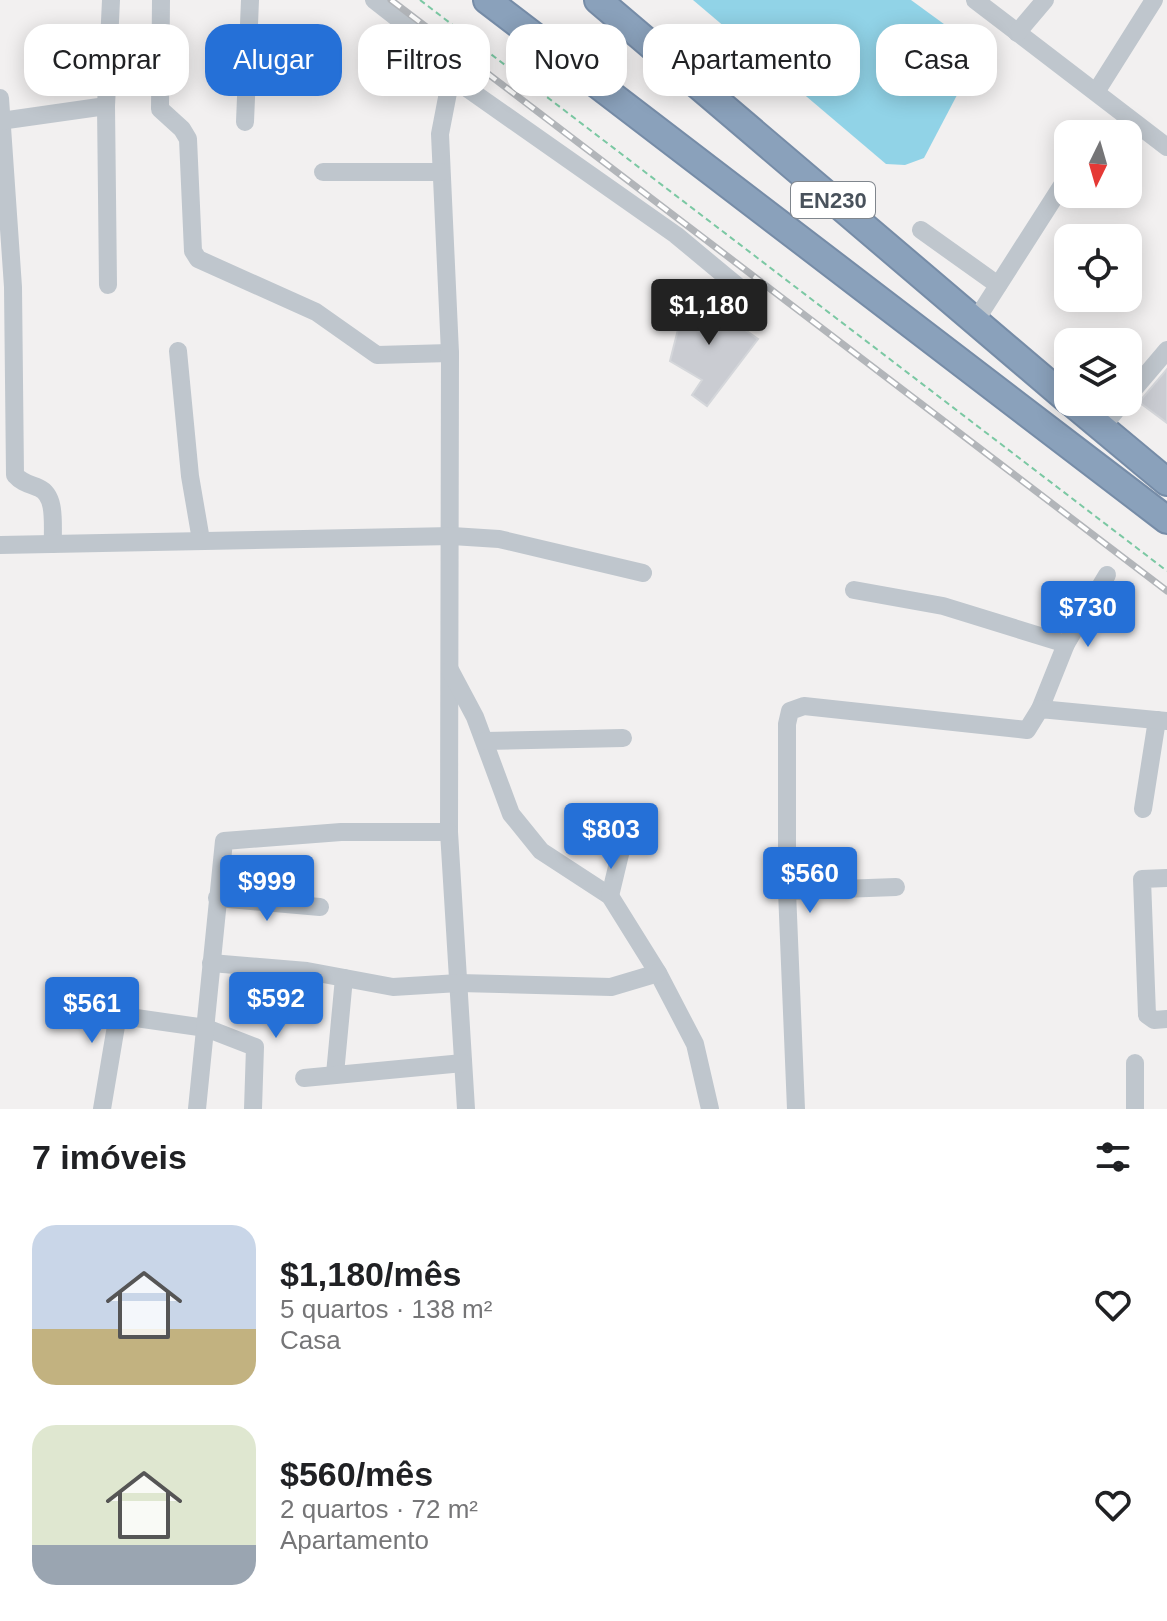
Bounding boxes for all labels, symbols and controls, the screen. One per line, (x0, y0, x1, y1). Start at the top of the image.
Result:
chip: Comprar (24, 24, 189, 96)
chip: Alugar (205, 24, 342, 96)
chip: Filtros (358, 24, 490, 96)
chip: Novo (506, 24, 627, 96)
chip: Apartamento (643, 24, 860, 96)
chip: Casa (876, 24, 997, 96)
north arrow (1054, 120, 1142, 208)
map controls (1054, 120, 1142, 416)
road number: EN230 (791, 182, 875, 218)
button: locate (1054, 224, 1142, 312)
pin: $1,180 (644, 279, 774, 347)
text: $1,180 (669, 290, 749, 320)
button: layers (1054, 328, 1142, 416)
pin: $730 (1041, 581, 1135, 649)
text: $730 (1059, 592, 1117, 622)
pin: $803 (564, 803, 658, 871)
text: $803 (582, 814, 640, 844)
pin: $560 (763, 847, 857, 915)
pin: $999 (220, 855, 314, 923)
text: $560 (781, 858, 839, 888)
text: $999 (238, 866, 296, 896)
pin: $592 (229, 972, 323, 1040)
pin: $561 (45, 977, 139, 1045)
text: $592 (247, 983, 305, 1013)
text: $561 (63, 988, 121, 1018)
icon: filters (1091, 1135, 1135, 1179)
text: 7 imóveis (32, 1138, 187, 1176)
text: $1,180/mês (280, 1255, 462, 1293)
icon: home (96, 1257, 192, 1353)
icon: heart (1091, 1283, 1135, 1327)
text: 5 quartos · 138 m² (280, 1294, 492, 1324)
text: Casa (280, 1325, 341, 1355)
text: $560/mês (280, 1455, 433, 1493)
icon: home (96, 1457, 192, 1553)
icon: heart (1091, 1483, 1135, 1527)
text: 2 quartos · 72 m² (280, 1494, 478, 1524)
text: Apartamento (280, 1525, 429, 1555)

